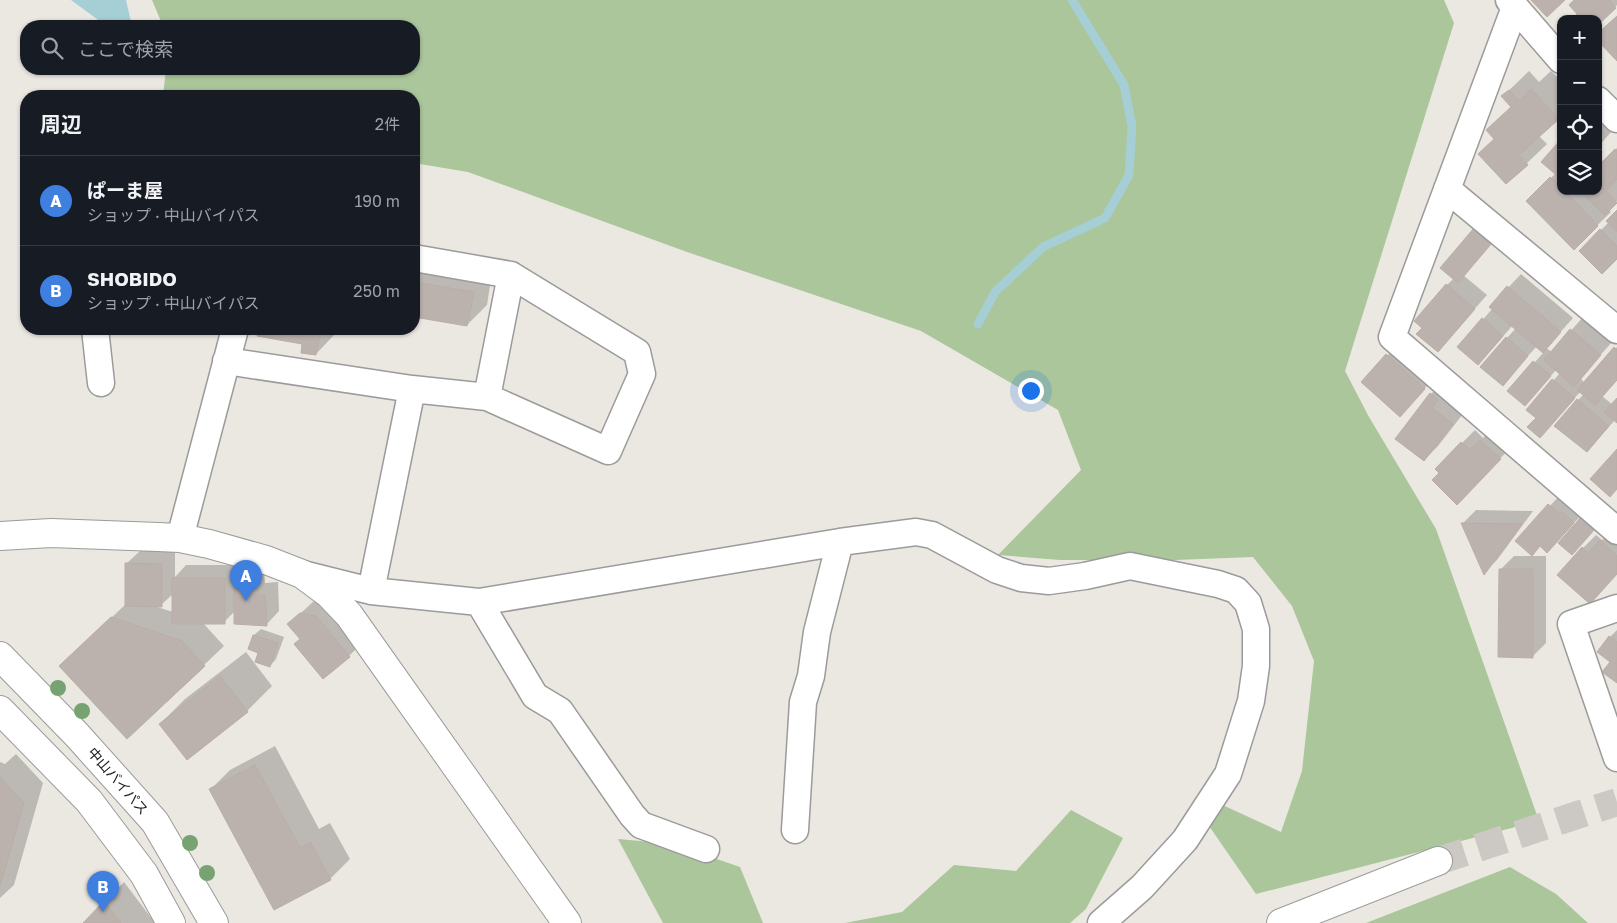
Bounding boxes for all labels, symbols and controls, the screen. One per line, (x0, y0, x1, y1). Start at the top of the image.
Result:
map controls (1557, 15, 1602, 195)
button: + (1557, 15, 1602, 60)
search box (20, 20, 420, 75)
icon: search (38, 34, 66, 62)
text: ここで検索 (78, 37, 173, 60)
button: − (1557, 60, 1602, 105)
button: locate (1557, 105, 1602, 150)
text: 周辺 (40, 111, 82, 137)
text: 2件 (375, 114, 400, 134)
button: layers (1557, 150, 1602, 195)
text: ぱーま屋 (87, 178, 163, 201)
text: A (50, 191, 62, 211)
text: 190 m (354, 191, 400, 211)
text: ショップ · 中山バイパス (87, 205, 259, 225)
text: SHOBIDO (87, 267, 177, 290)
text: B (50, 281, 62, 301)
text: 250 m (353, 281, 400, 301)
text: ショップ · 中山バイパス (87, 293, 259, 313)
your location (1018, 378, 1044, 404)
pin: A (230, 560, 262, 601)
street label: 中山バイパス (84, 743, 152, 818)
pin: B (87, 871, 119, 912)

